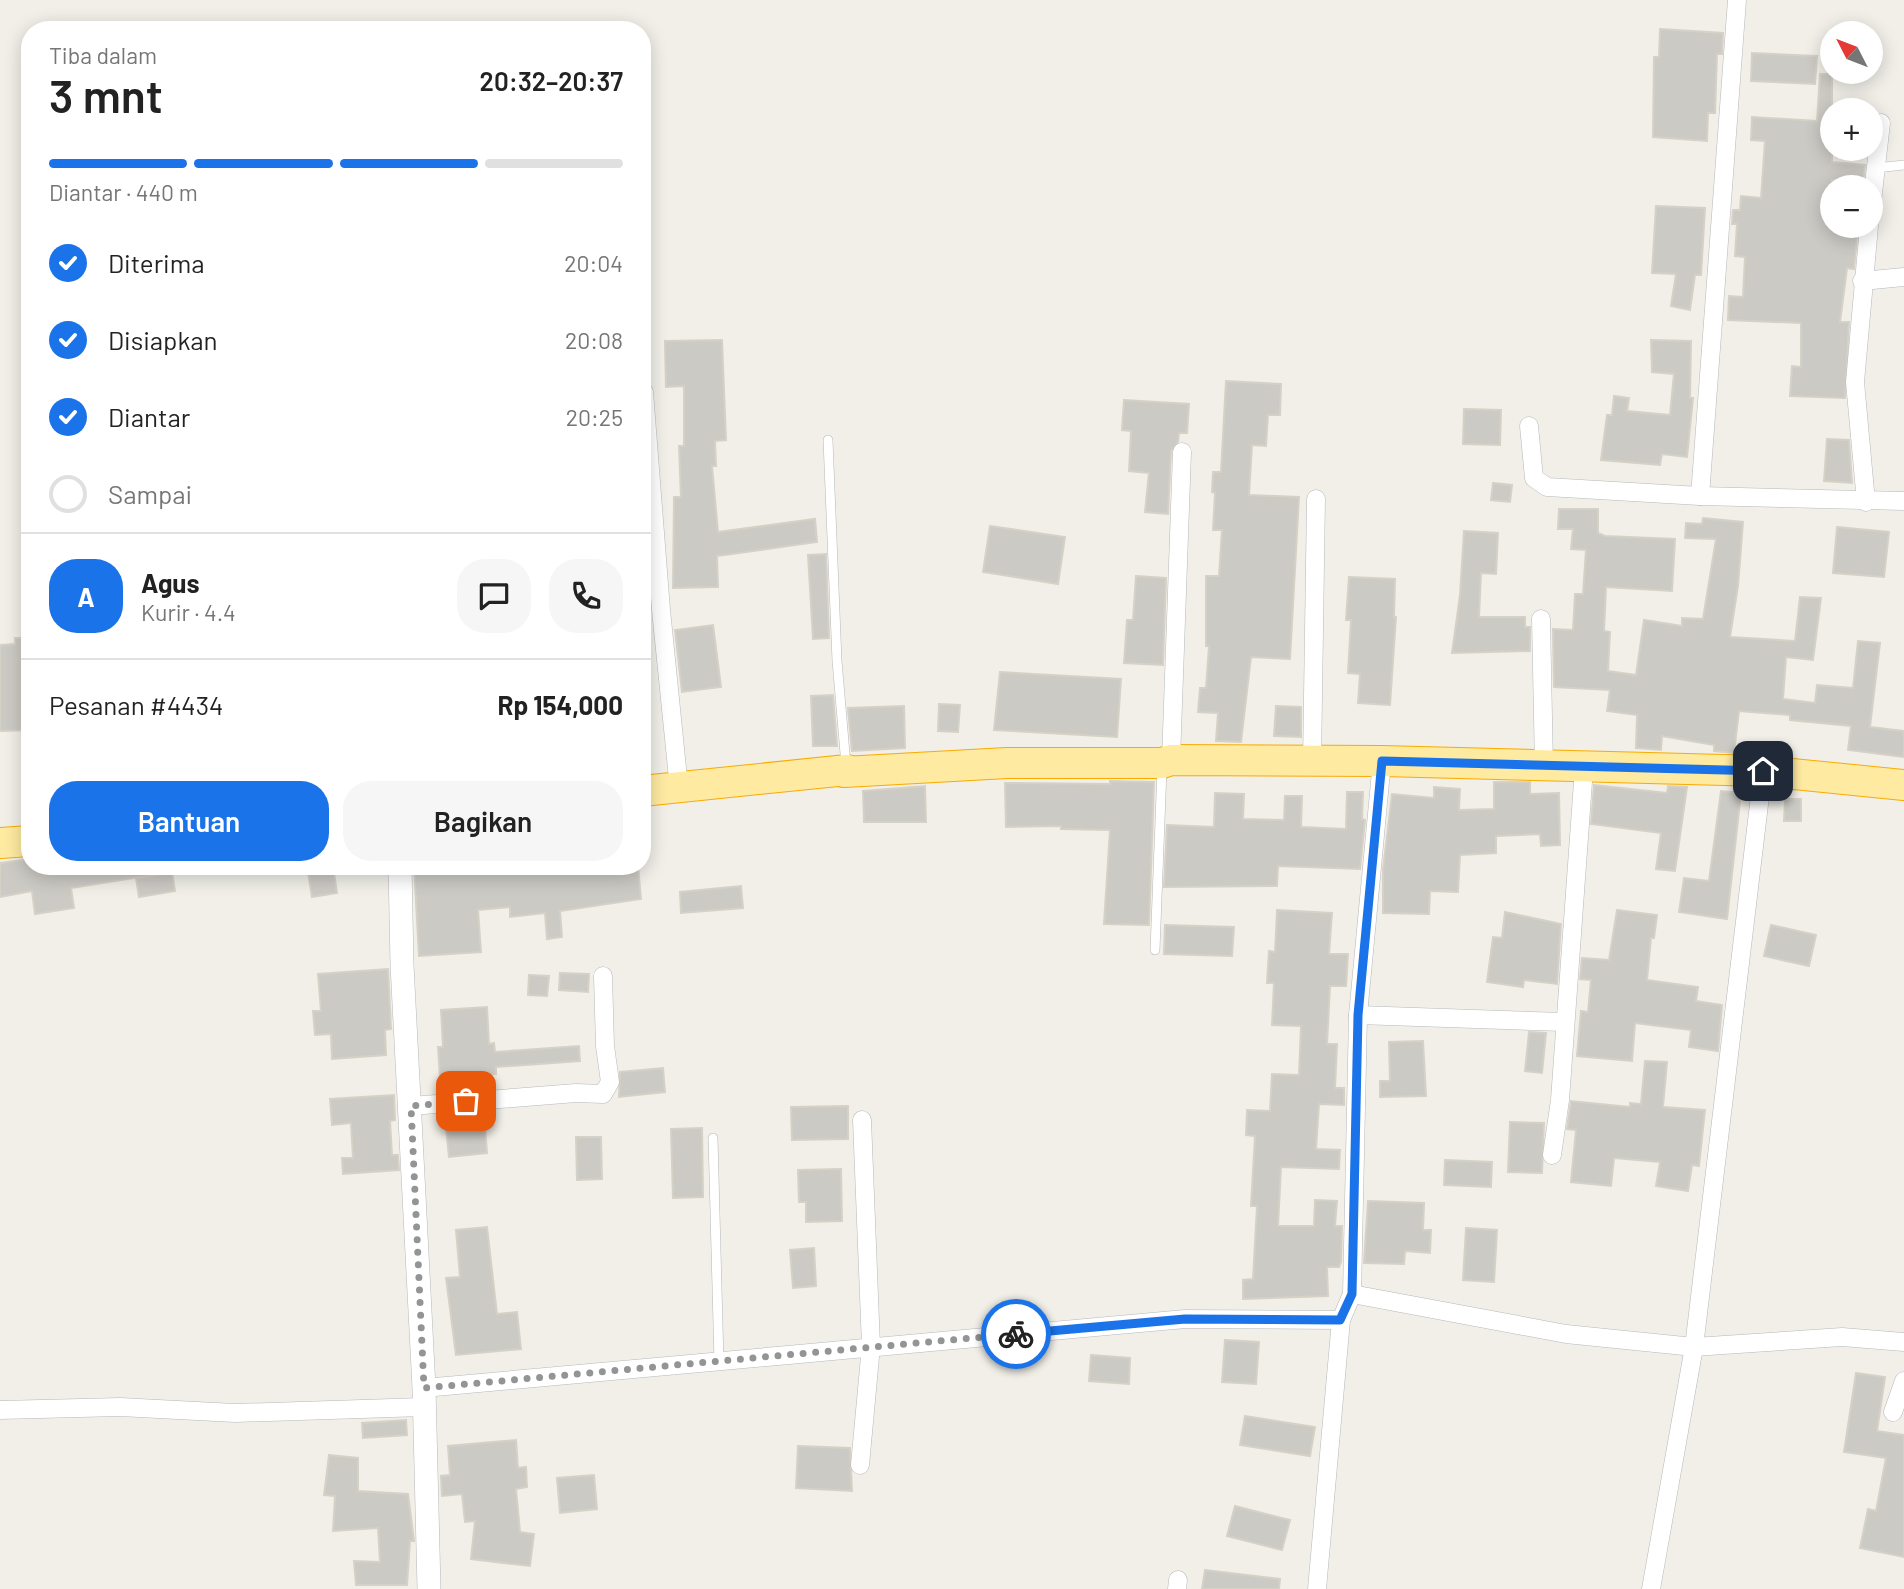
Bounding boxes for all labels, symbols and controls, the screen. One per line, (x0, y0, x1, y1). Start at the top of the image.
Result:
north arrow (1820, 21, 1883, 84)
map controls (1820, 21, 1883, 238)
text: Tiba dalam (49, 41, 157, 69)
text: 20:32–20:37 (480, 65, 623, 96)
text: 3 mnt (49, 67, 163, 122)
button: + (1820, 98, 1883, 161)
button: − (1820, 175, 1883, 238)
text: Diantar · 440 m (49, 178, 198, 206)
icon: check (49, 244, 87, 282)
text: Diterima (108, 247, 205, 278)
text: 20:04 (564, 249, 623, 277)
icon: check (49, 321, 87, 359)
text: Disiapkan (108, 324, 218, 355)
text: 20:08 (565, 326, 623, 354)
icon: check (49, 398, 87, 436)
text: Diantar (108, 401, 190, 432)
text: 20:25 (566, 403, 623, 431)
text: Sampai (108, 478, 192, 509)
button: chat (457, 559, 531, 633)
button: phone (549, 559, 623, 633)
text: Agus (141, 567, 200, 598)
text: A (77, 581, 95, 612)
text: Kurir · 4.4 (141, 598, 236, 626)
text: Pesanan #4434 (49, 689, 223, 720)
text: Rp 154,000 (497, 689, 623, 720)
pin (1733, 741, 1793, 801)
icon: home (1744, 752, 1782, 790)
button: Bantuan (49, 781, 329, 861)
button: Bagikan (343, 781, 623, 861)
pin (436, 1071, 496, 1131)
icon: bag (447, 1082, 485, 1120)
courier (981, 1299, 1051, 1369)
icon: bike (997, 1315, 1035, 1353)

